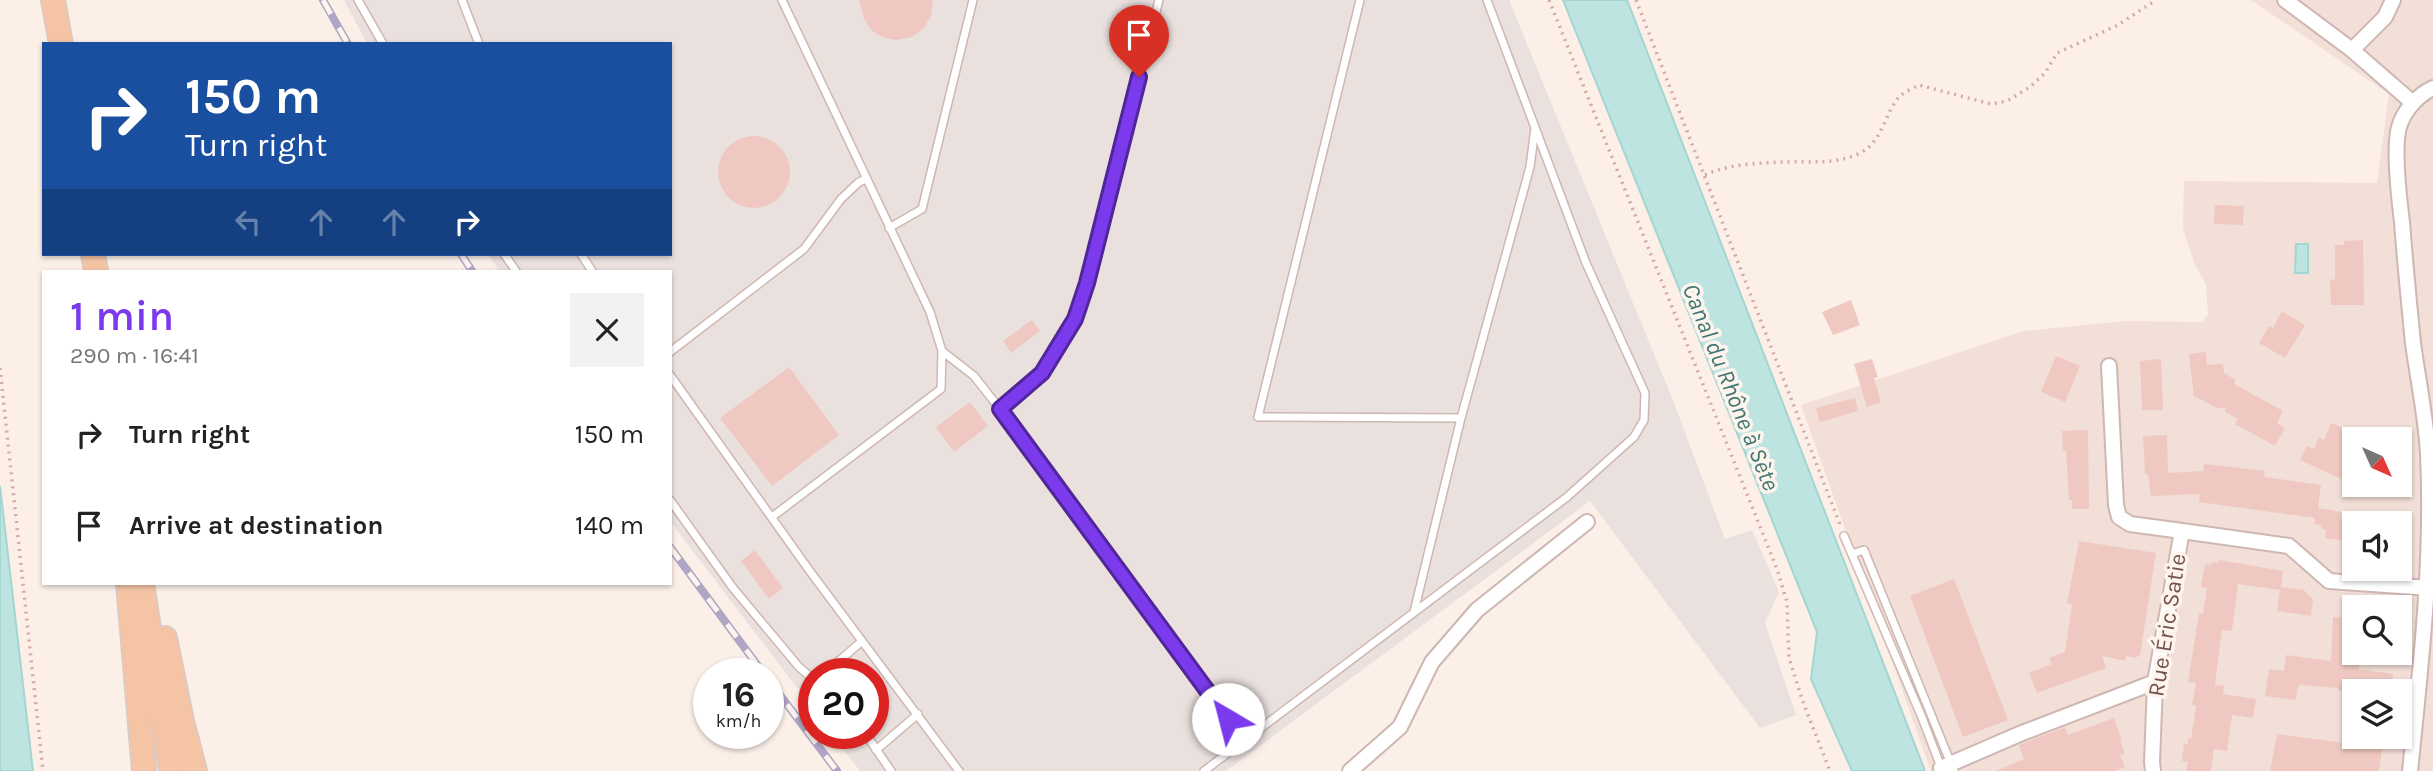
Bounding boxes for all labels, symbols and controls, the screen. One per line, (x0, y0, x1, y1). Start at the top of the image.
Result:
pin (1109, 5, 1169, 77)
icon: arrive (1120, 16, 1158, 54)
text: 150 m (185, 68, 321, 125)
icon: right (70, 70, 161, 161)
text: Turn right (185, 127, 327, 164)
icon: left (229, 203, 267, 241)
icon: ahead (302, 203, 340, 241)
icon: ahead (375, 203, 413, 241)
icon: right (448, 203, 486, 241)
water label: Canal du Rhône à Sète (1677, 279, 1785, 495)
text: 1 min (70, 291, 174, 341)
button: close (570, 293, 644, 367)
text: 290 m · 16:41 (70, 342, 199, 369)
icon: right (70, 416, 108, 454)
text: Turn right (129, 419, 250, 450)
text: 150 m (575, 419, 644, 450)
north arrow (2342, 427, 2412, 497)
map controls (2342, 427, 2412, 749)
icon: arrive (70, 507, 108, 545)
text: Arrive at destination (129, 510, 383, 541)
text: 140 m (575, 510, 644, 541)
button: sound (2342, 511, 2412, 581)
street label: Rue Éric Satie (2142, 551, 2192, 699)
button: search (2342, 595, 2412, 665)
speed limit sign: 20 (798, 658, 889, 749)
text: 16 (722, 674, 755, 715)
button: layers (2342, 679, 2412, 749)
position arrow (1191, 682, 1265, 756)
text: km/h (716, 710, 761, 732)

